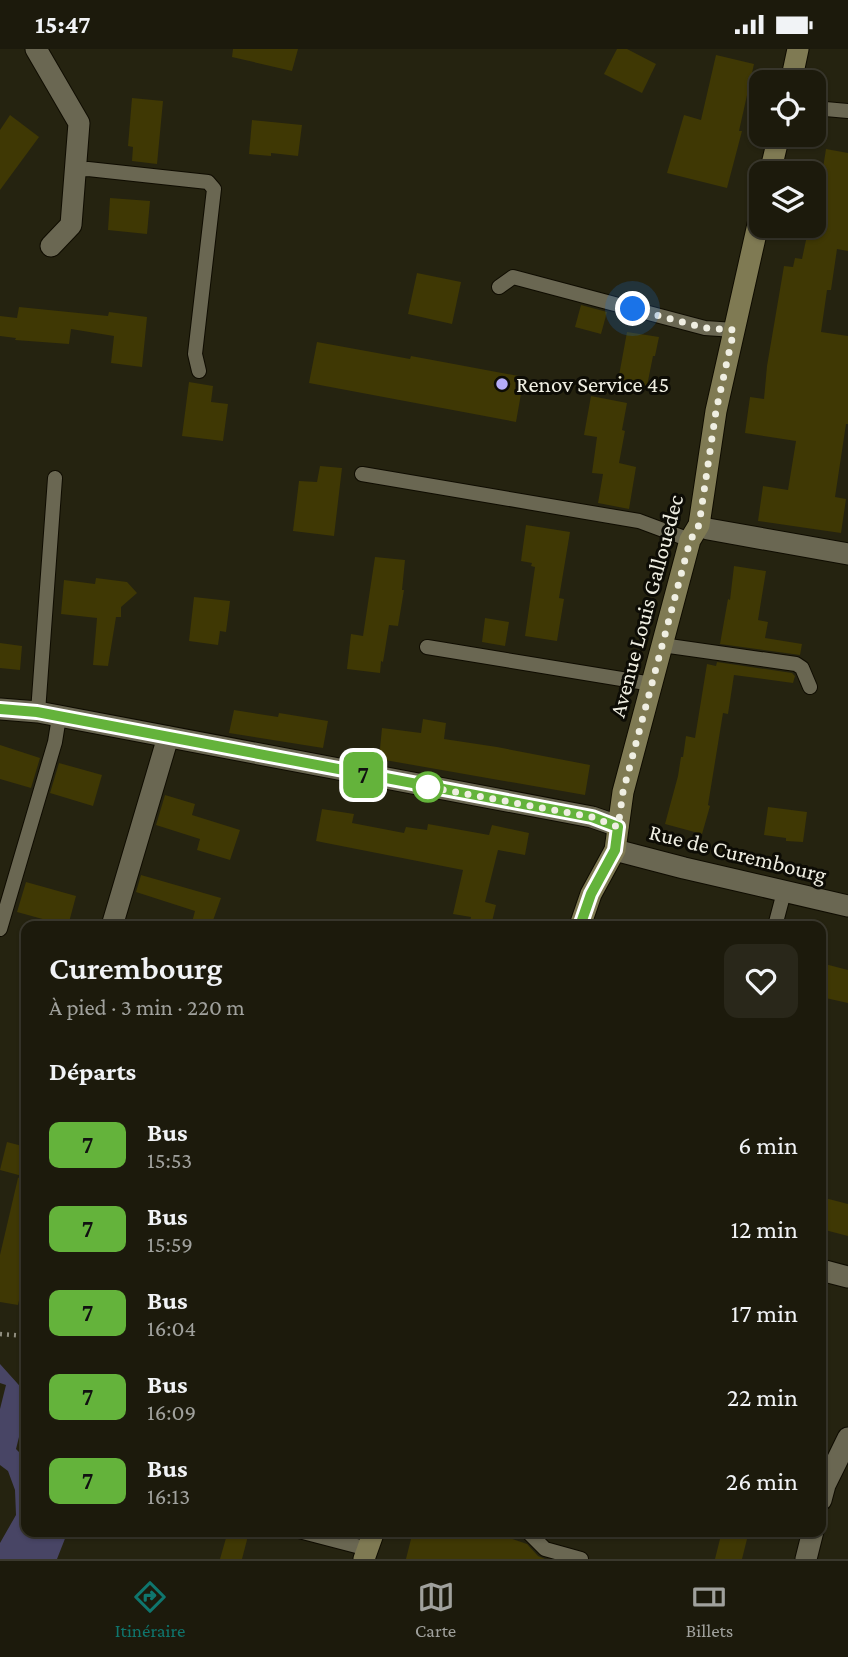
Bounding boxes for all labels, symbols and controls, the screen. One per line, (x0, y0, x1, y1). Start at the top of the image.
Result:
text: 15:47 (35, 10, 91, 39)
map controls (749, 70, 826, 238)
button: locate (749, 70, 826, 147)
button: layers (749, 161, 826, 238)
your location (615, 291, 650, 326)
place label: Renov Service 45 (516, 371, 669, 397)
marker: Renov Service 45 (494, 376, 510, 392)
street label: Avenue Louis Gallouedec (604, 491, 688, 720)
line badge: 7 (340, 752, 386, 798)
text: 7 (357, 761, 369, 788)
unlabelled marker (413, 772, 443, 802)
street label: Rue de Curembourg (647, 818, 829, 888)
button: heart (724, 944, 798, 1018)
text: Curembourg (49, 949, 223, 986)
text: À pied · 3 min · 220 m (49, 994, 245, 1020)
text: Départs (49, 1057, 136, 1086)
text: Bus (147, 1118, 188, 1147)
text: 7 (82, 1131, 93, 1158)
text: 6 min (738, 1131, 798, 1160)
text: 15:53 (147, 1147, 192, 1173)
text: Bus (147, 1202, 188, 1231)
text: 7 (82, 1215, 93, 1242)
text: 12 min (730, 1215, 798, 1244)
text: 15:59 (147, 1231, 193, 1257)
text: Bus (147, 1286, 188, 1315)
text: 7 (82, 1299, 93, 1326)
text: 17 min (731, 1299, 798, 1328)
text: 16:04 (147, 1315, 196, 1341)
text: Bus (147, 1370, 188, 1399)
text: 7 (82, 1383, 93, 1410)
text: 22 min (727, 1383, 798, 1412)
text: 16:09 (147, 1399, 196, 1425)
text: Bus (147, 1454, 188, 1483)
text: 7 (82, 1467, 93, 1494)
text: 26 min (726, 1467, 798, 1496)
text: 16:13 (147, 1483, 190, 1509)
tab: Itinéraire (115, 1578, 185, 1641)
tab: Carte (415, 1578, 456, 1641)
tab: Billets (686, 1578, 733, 1641)

